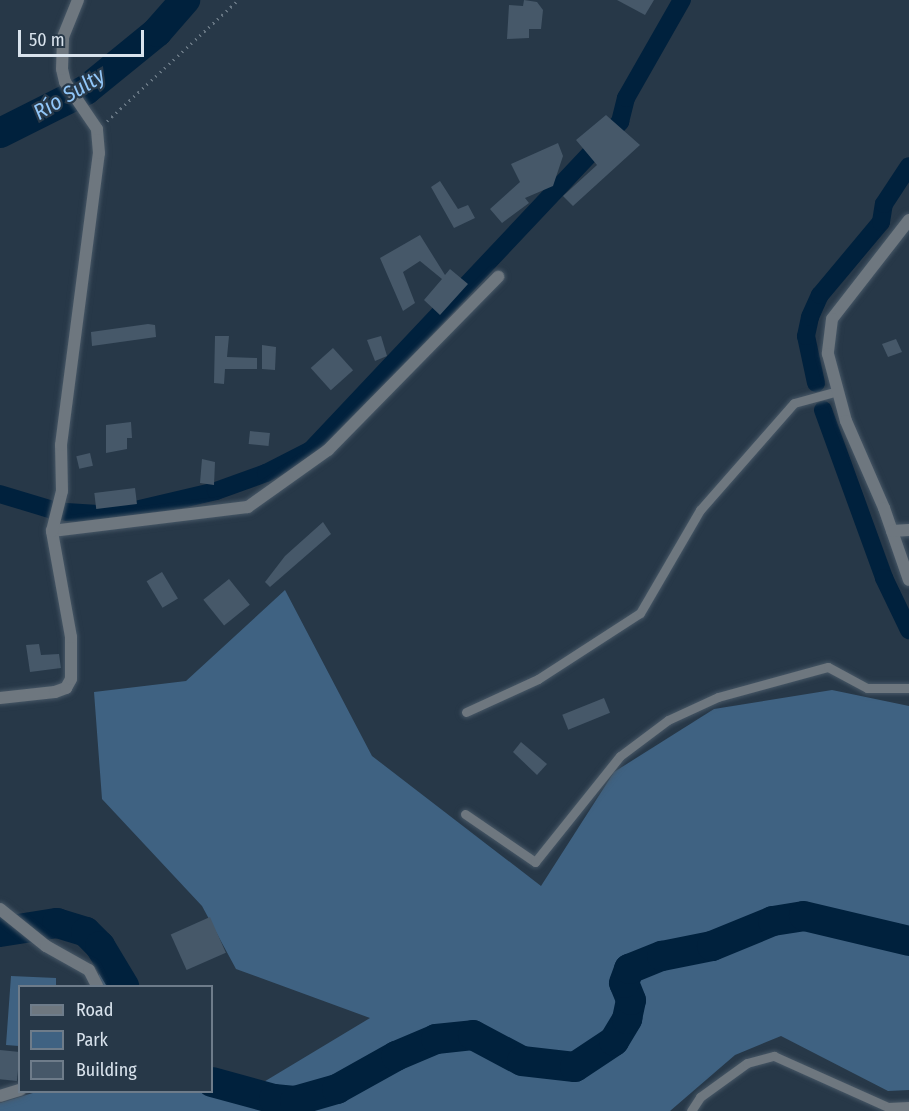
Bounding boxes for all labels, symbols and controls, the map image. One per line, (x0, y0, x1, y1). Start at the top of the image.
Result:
scale bar (21, 18, 147, 56)
text: 50 m (29, 29, 65, 51)
water label: Río Sulty (28, 62, 110, 126)
legend (18, 985, 213, 1093)
text: Road (76, 999, 113, 1021)
text: Park (76, 1029, 108, 1051)
text: Building (76, 1059, 137, 1081)

